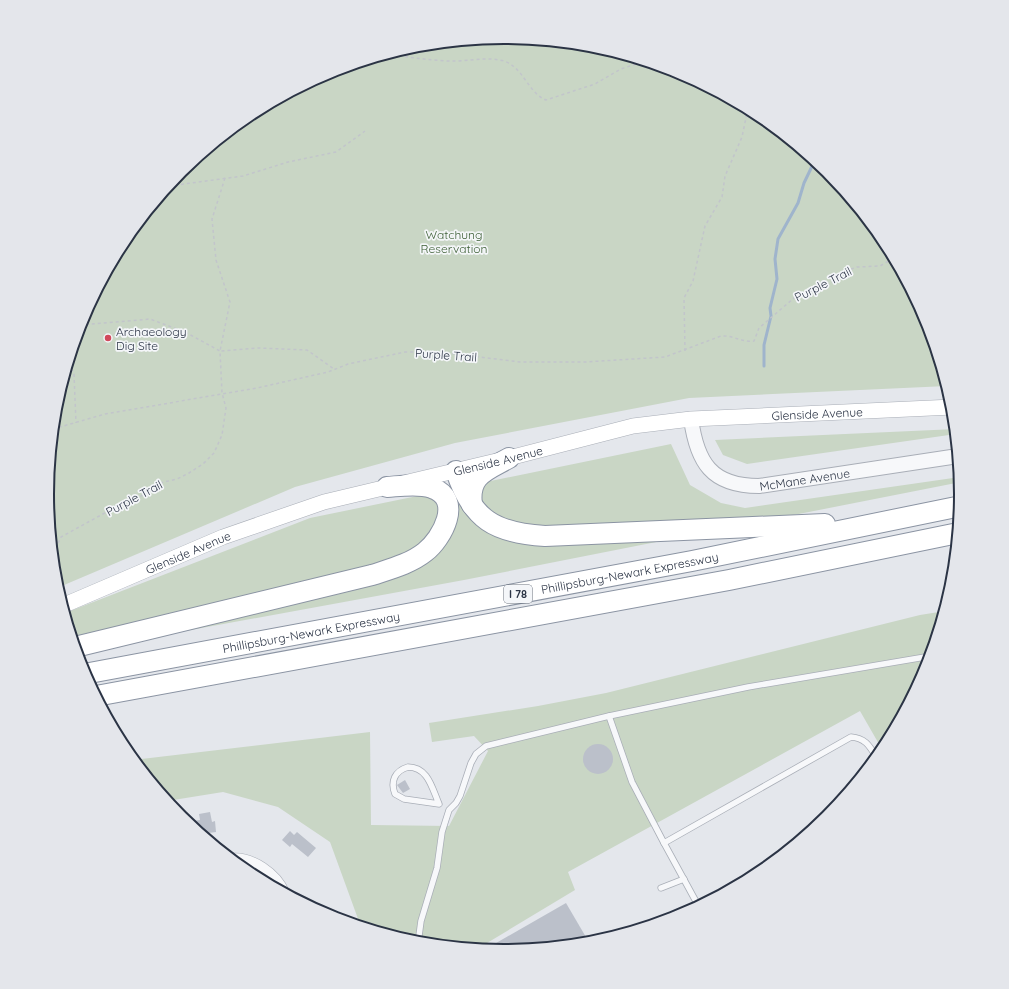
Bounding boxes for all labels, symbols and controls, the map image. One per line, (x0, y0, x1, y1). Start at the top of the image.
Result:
park label: Watchung Reservation (421, 227, 487, 256)
street label: Purple Trail (792, 263, 854, 305)
place label: Archaeology Dig Site (116, 324, 187, 353)
marker: Archaeology Dig Site (103, 333, 113, 343)
street label: Purple Trail (414, 345, 478, 365)
street label: Glenside Avenue (771, 404, 863, 423)
street label: Glenside Avenue (452, 442, 544, 478)
street label: McMane Avenue (758, 465, 851, 493)
street label: Purple Trail (103, 477, 165, 519)
street label: Glenside Avenue (143, 527, 233, 577)
street label: Phillipsburg-Newark Expressway (540, 548, 720, 596)
road number: I 78 (504, 585, 532, 603)
street label: Phillipsburg-Newark Expressway (221, 608, 401, 656)

